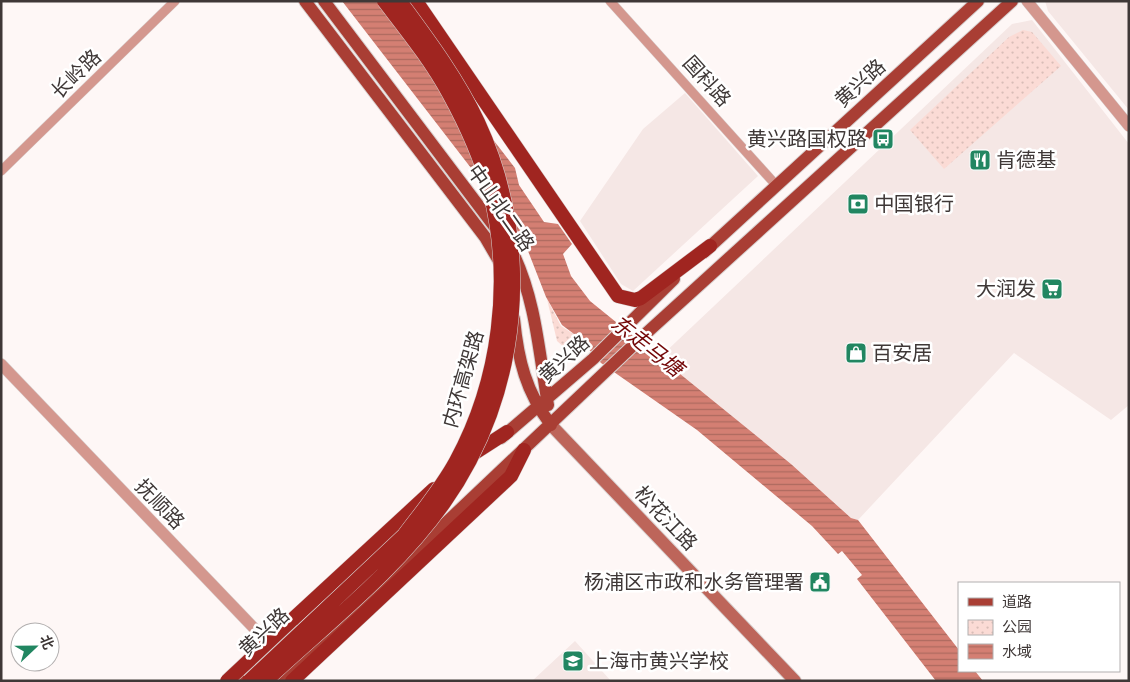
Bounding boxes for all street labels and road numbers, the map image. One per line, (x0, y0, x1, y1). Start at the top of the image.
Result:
street label: 长岭路 (47, 45, 105, 103)
street label: 国科路 (679, 52, 735, 111)
street label: 黄兴路 (831, 55, 890, 111)
street label: 中山北二路 (463, 161, 538, 255)
street label: 内环高架路 (439, 328, 487, 430)
street label: 黄兴路 (535, 331, 594, 387)
street label: 抚顺路 (131, 475, 188, 533)
street label: 松花江路 (630, 482, 701, 554)
street label: 黄兴路 (235, 604, 293, 661)

